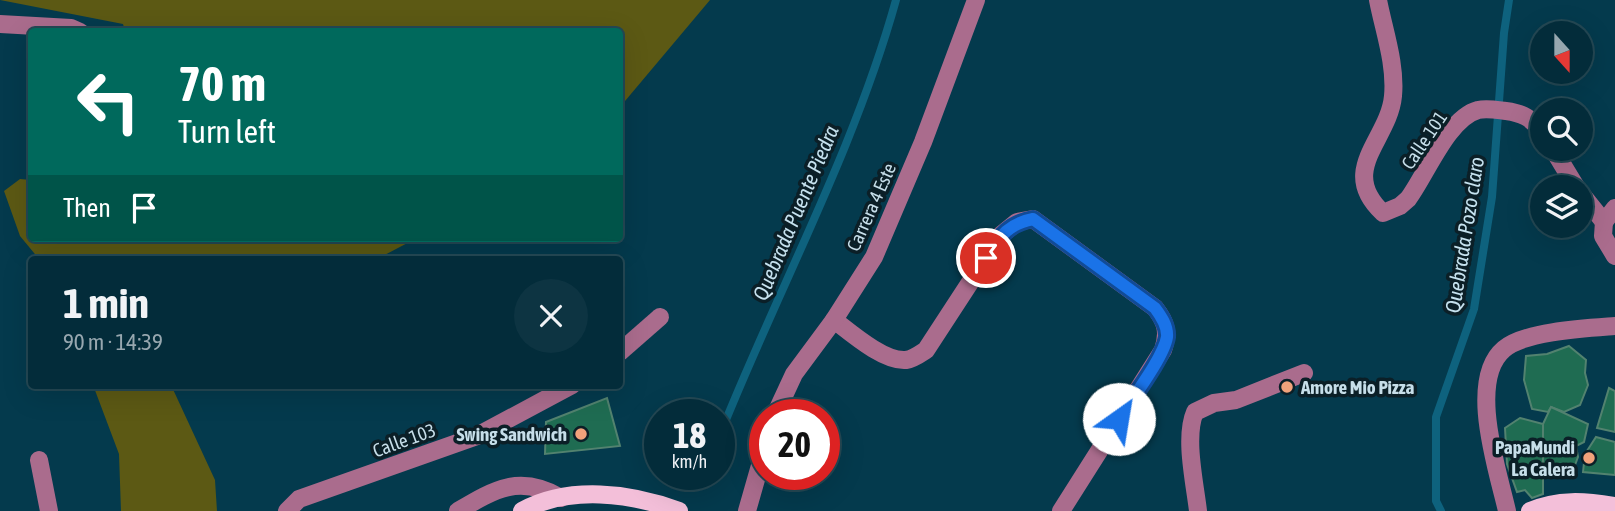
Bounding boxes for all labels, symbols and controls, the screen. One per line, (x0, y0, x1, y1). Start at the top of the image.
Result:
north arrow (1530, 21, 1592, 84)
map controls (1530, 21, 1593, 238)
text: 70 m (178, 55, 266, 111)
icon: left (63, 56, 154, 147)
button: search (1530, 98, 1593, 161)
street label: Calle 101 (1397, 107, 1451, 173)
text: Turn left (178, 113, 276, 150)
water label: Quebrada Puente Piedra (747, 121, 843, 304)
water label: Quebrada Pozo claro (1440, 155, 1488, 315)
street label: Carrera 4 Este (842, 160, 900, 254)
button: layers (1530, 175, 1593, 238)
icon: arrive (125, 189, 163, 227)
text: Then (63, 193, 111, 223)
pin (956, 228, 1016, 288)
icon: arrive (967, 239, 1005, 277)
text: 1 min (63, 279, 149, 327)
button: close (514, 279, 588, 353)
text: 90 m · 14:39 (63, 329, 163, 355)
place label: Amore Mio Pizza (1300, 376, 1415, 398)
marker: Amore Mio Pizza (1279, 379, 1295, 395)
position arrow (1082, 382, 1156, 456)
speed limit sign: 20 (749, 399, 840, 490)
text: 18 (673, 415, 706, 455)
street label: Calle 103 (370, 418, 438, 462)
place label: Swing Sandwich (457, 423, 567, 445)
marker: Swing Sandwich (573, 426, 589, 442)
place label: PapaMundi La Calera (1495, 436, 1575, 480)
marker: PapaMundi La Calera (1581, 450, 1597, 466)
text: km/h (672, 451, 707, 472)

